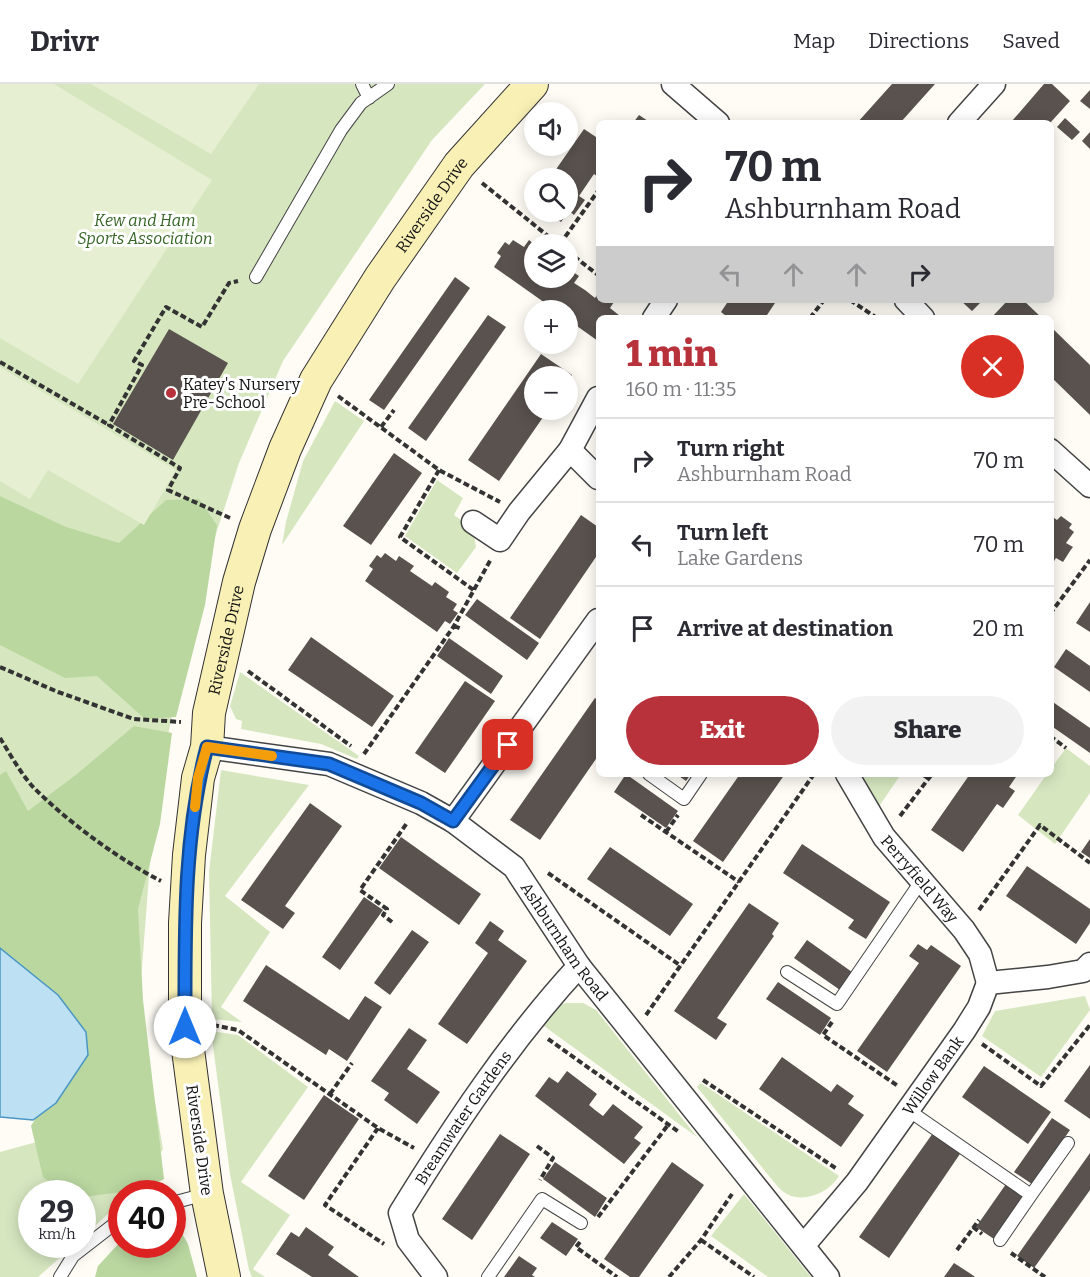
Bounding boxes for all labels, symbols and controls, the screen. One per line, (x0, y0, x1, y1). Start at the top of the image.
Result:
text: Drivr (30, 25, 99, 58)
text: Map (793, 28, 835, 54)
text: Directions (868, 28, 969, 54)
text: Saved (1002, 28, 1060, 54)
map controls (524, 102, 578, 420)
button: sound (524, 102, 578, 156)
text: 70 m (725, 142, 821, 192)
icon: right (626, 144, 704, 222)
street label: Riverside Drive (392, 153, 472, 256)
button: search (524, 168, 578, 222)
text: Ashburnham Road (725, 193, 961, 225)
park label: Kew and Ham Sports Association (78, 211, 212, 248)
button: layers (524, 234, 578, 288)
icon: left (714, 258, 747, 291)
icon: ahead (777, 258, 810, 291)
icon: ahead (840, 258, 873, 291)
icon: right (903, 258, 936, 291)
button: + (524, 300, 578, 354)
text: 1 min (626, 332, 718, 376)
button: close (961, 335, 1024, 398)
button: − (524, 366, 578, 420)
place label: Katey's Nursery Pre-School (183, 375, 301, 412)
text: 160 m · 11:35 (626, 377, 737, 401)
marker: Katey's Nursery Pre-School (164, 386, 178, 400)
text: Turn right (677, 435, 785, 462)
icon: right (626, 444, 659, 477)
text: 70 m (974, 447, 1024, 474)
text: Ashburnham Road (677, 462, 852, 486)
text: Turn left (677, 519, 769, 546)
icon: left (626, 528, 659, 561)
text: 70 m (974, 531, 1024, 558)
text: Lake Gardens (677, 546, 803, 570)
street label: Riverside Drive (204, 583, 248, 697)
icon: arrive (626, 612, 659, 645)
text: Arrive at destination (677, 615, 893, 642)
text: 20 m (973, 615, 1024, 642)
button: Exit (626, 696, 819, 765)
button: Share (831, 696, 1024, 765)
pin (482, 719, 533, 770)
icon: arrive (491, 728, 524, 761)
street label: Perryfield Way (877, 831, 963, 927)
street label: Ashburnham Road (517, 879, 612, 1005)
position arrow (153, 995, 217, 1059)
street label: Willow Bank (898, 1032, 967, 1119)
street label: Breamwater Gardens (411, 1047, 516, 1188)
street label: Riverside Drive (182, 1083, 217, 1197)
speed limit sign: 40 (108, 1180, 186, 1258)
text: 29 (40, 1194, 74, 1230)
text: km/h (38, 1225, 76, 1243)

